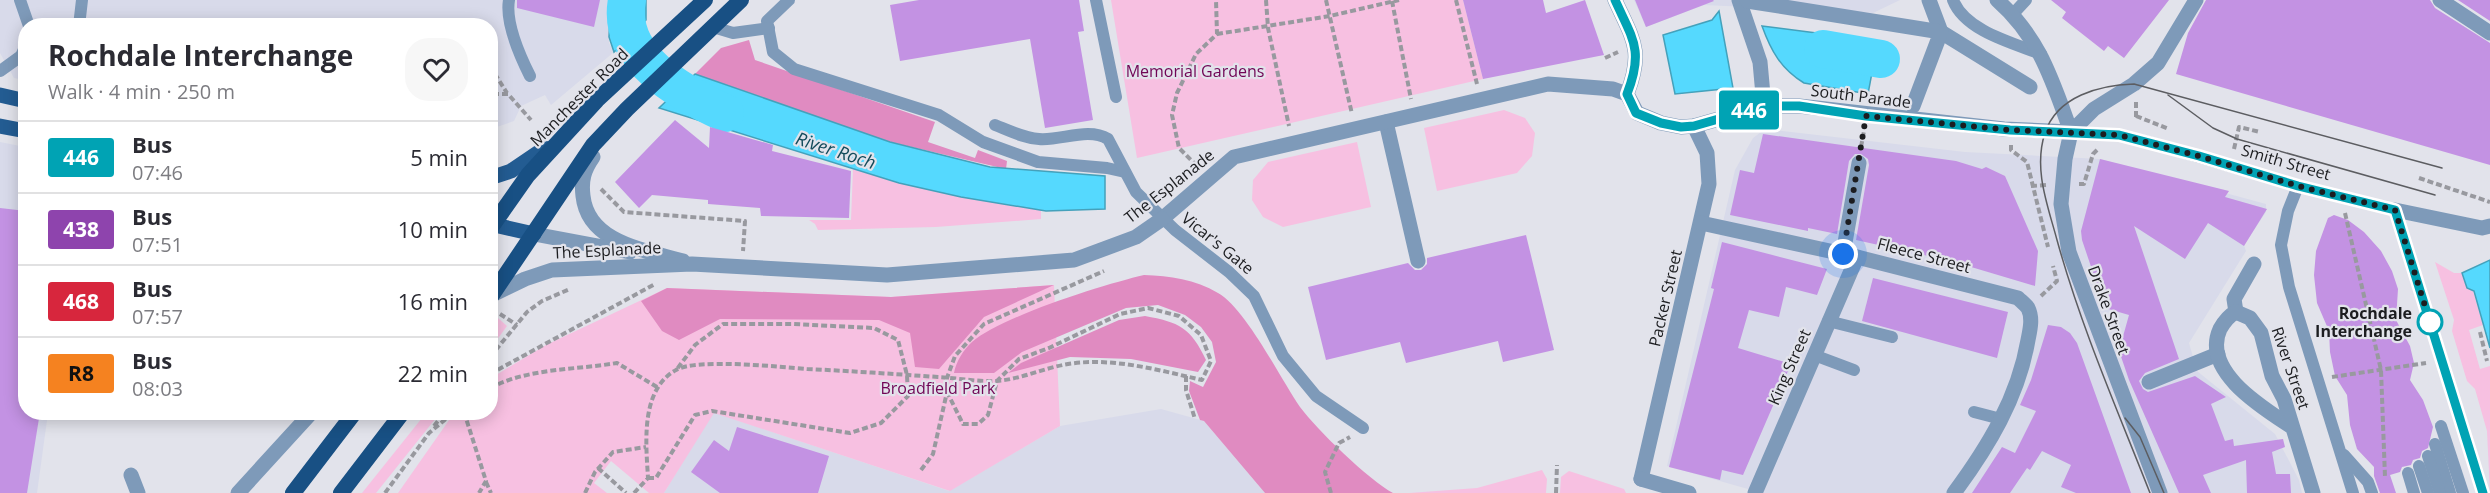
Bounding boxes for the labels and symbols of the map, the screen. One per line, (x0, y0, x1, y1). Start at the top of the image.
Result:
street label: Manchester Road (525, 43, 633, 151)
park label: Memorial Gardens (1126, 60, 1264, 82)
street label: South Parade (1810, 79, 1912, 113)
line badge: 446 (1714, 90, 1784, 130)
water label: River Roch (793, 126, 879, 174)
street label: Smith Street (2239, 139, 2334, 185)
street label: The Esplanade (1119, 144, 1219, 228)
street label: Vicar's Gate (1177, 207, 1259, 279)
street label: Fleece Street (1875, 232, 1973, 278)
street label: The Esplanade (552, 236, 662, 264)
your location (1828, 239, 1858, 269)
street label: Packer Street (1643, 247, 1687, 349)
street label: Drake Street (2083, 262, 2135, 358)
place label: Rochdale Interchange (2315, 302, 2412, 342)
marker: Rochdale Interchange (2417, 309, 2443, 335)
street label: River Street (2267, 324, 2316, 413)
street label: King Street (1762, 325, 1816, 409)
park label: Broadfield Park (880, 377, 996, 399)

